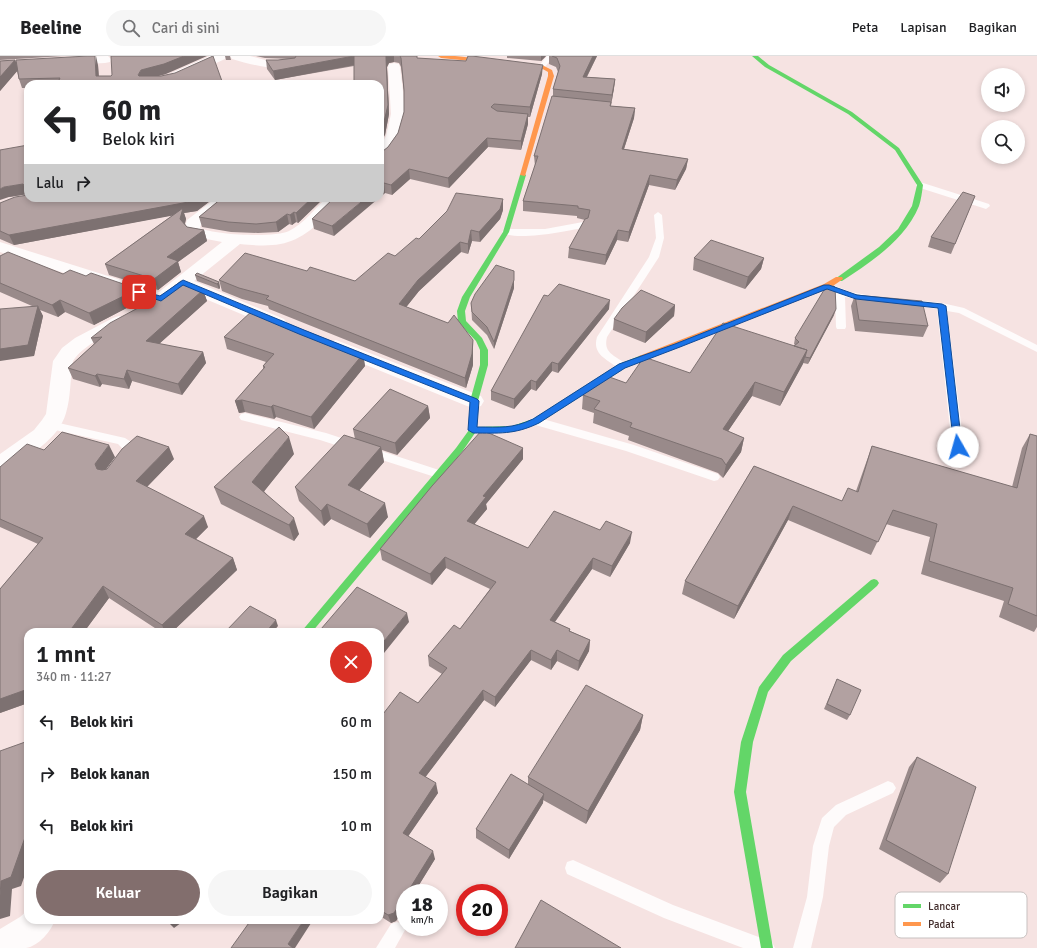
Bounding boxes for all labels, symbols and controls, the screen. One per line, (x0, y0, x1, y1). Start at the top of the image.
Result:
search box (106, 10, 386, 46)
text: Beeline (20, 16, 82, 40)
icon: search (120, 17, 142, 39)
text: Cari di sini (152, 19, 220, 37)
text: Peta (852, 19, 878, 36)
text: Lapisan (900, 19, 947, 36)
text: Bagikan (969, 19, 1017, 36)
map controls (981, 68, 1025, 164)
button: sound (981, 68, 1025, 112)
text: 60 m (102, 94, 161, 128)
icon: left (36, 96, 88, 148)
button: search (981, 120, 1025, 164)
text: Belok kiri (102, 128, 175, 150)
icon: right (72, 172, 94, 194)
text: Lalu (36, 174, 64, 192)
pin (122, 275, 156, 309)
icon: arrive (128, 281, 150, 303)
position arrow (937, 426, 979, 468)
text: 1 mnt (36, 639, 95, 669)
button: close (330, 641, 372, 683)
text: 340 m · 11:27 (36, 669, 112, 685)
icon: left (36, 711, 58, 733)
text: Belok kiri (70, 713, 133, 731)
text: 60 m (341, 713, 372, 731)
icon: right (36, 763, 58, 785)
text: Belok kanan (70, 765, 150, 783)
text: 150 m (332, 765, 372, 783)
icon: left (36, 815, 58, 837)
text: Belok kiri (70, 817, 133, 835)
text: 10 m (341, 817, 372, 835)
button: Keluar (36, 870, 200, 916)
button: Bagikan (208, 870, 372, 916)
speed limit sign: 20 (456, 884, 508, 936)
text: 18 (411, 892, 433, 917)
legend (895, 892, 1027, 938)
text: Lancar (928, 900, 960, 913)
text: km/h (411, 914, 433, 926)
text: Padat (928, 918, 955, 931)

